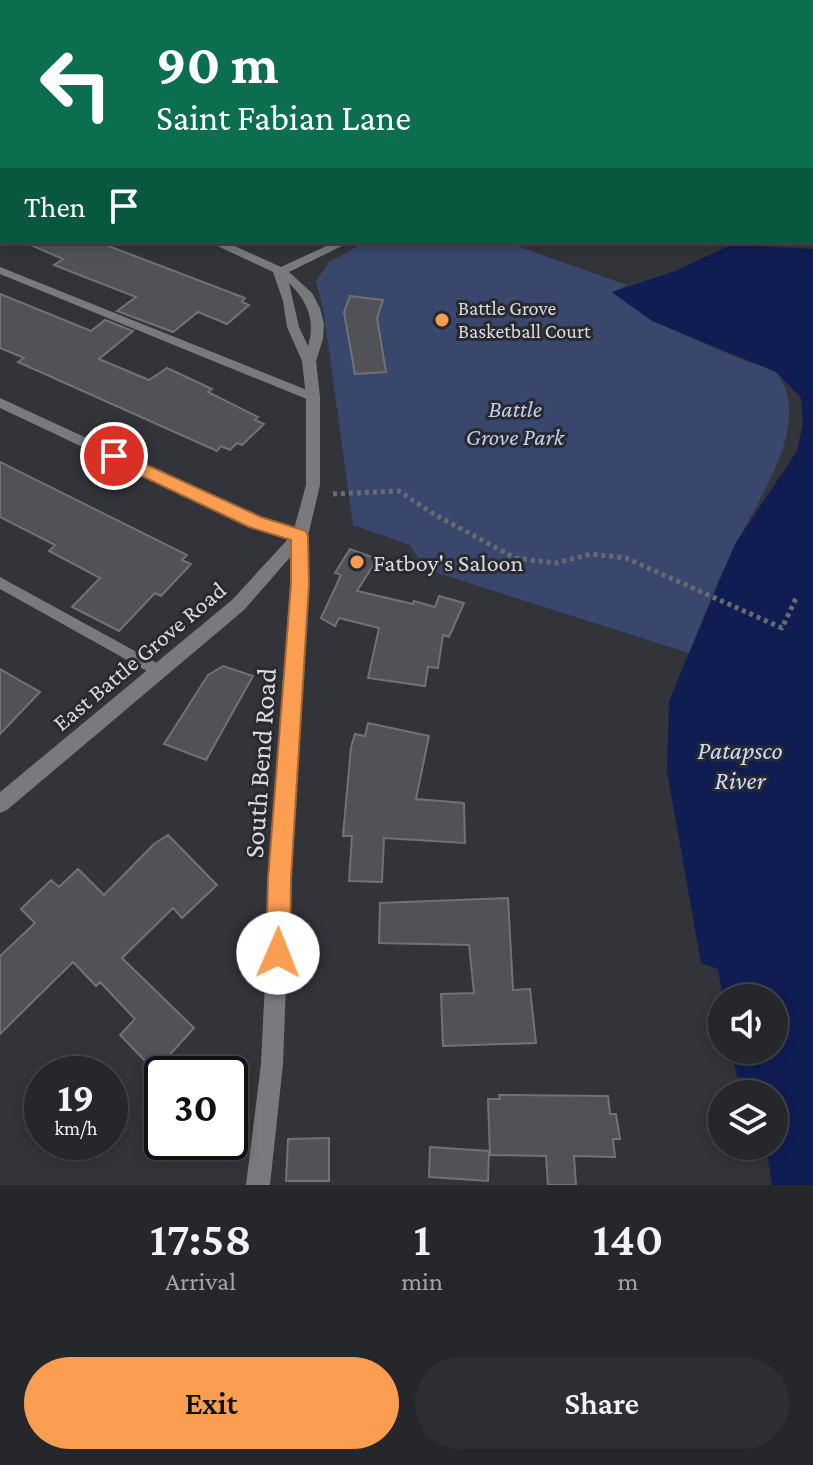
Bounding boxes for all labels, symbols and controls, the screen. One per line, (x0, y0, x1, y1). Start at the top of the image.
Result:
icon: left (24, 32, 128, 136)
text: 90 m (156, 33, 279, 95)
text: Saint Fabian Lane (156, 98, 411, 138)
icon: arrive (102, 184, 146, 228)
text: Then (24, 190, 86, 223)
place label: Battle Grove Basketball Court (458, 297, 591, 342)
marker: Battle Grove Basketball Court (433, 311, 451, 329)
park label: Battle Grove Park (466, 395, 566, 450)
pin (80, 422, 148, 490)
icon: arrive (92, 434, 136, 478)
place label: Fatboy's Saloon (373, 549, 523, 576)
marker: Fatboy's Saloon (348, 553, 366, 571)
street label: East Battle Grove Road (47, 576, 231, 736)
street label: South Bend Road (238, 666, 282, 859)
water label: Patapsco River (697, 736, 783, 795)
position arrow (236, 911, 320, 995)
map controls (708, 984, 788, 1160)
button: sound (708, 984, 788, 1064)
speed limit sign: 30 (144, 1056, 248, 1160)
text: 19 (58, 1075, 94, 1120)
button: layers (708, 1080, 788, 1160)
text: km/h (54, 1117, 98, 1139)
text: 17:58 (150, 1212, 252, 1265)
text: 1 (413, 1212, 431, 1265)
text: 140 (593, 1212, 663, 1265)
text: Arrival (165, 1267, 236, 1296)
text: min (401, 1267, 443, 1296)
text: m (617, 1267, 638, 1296)
button: Exit (24, 1357, 399, 1449)
button: Share (415, 1357, 789, 1449)

